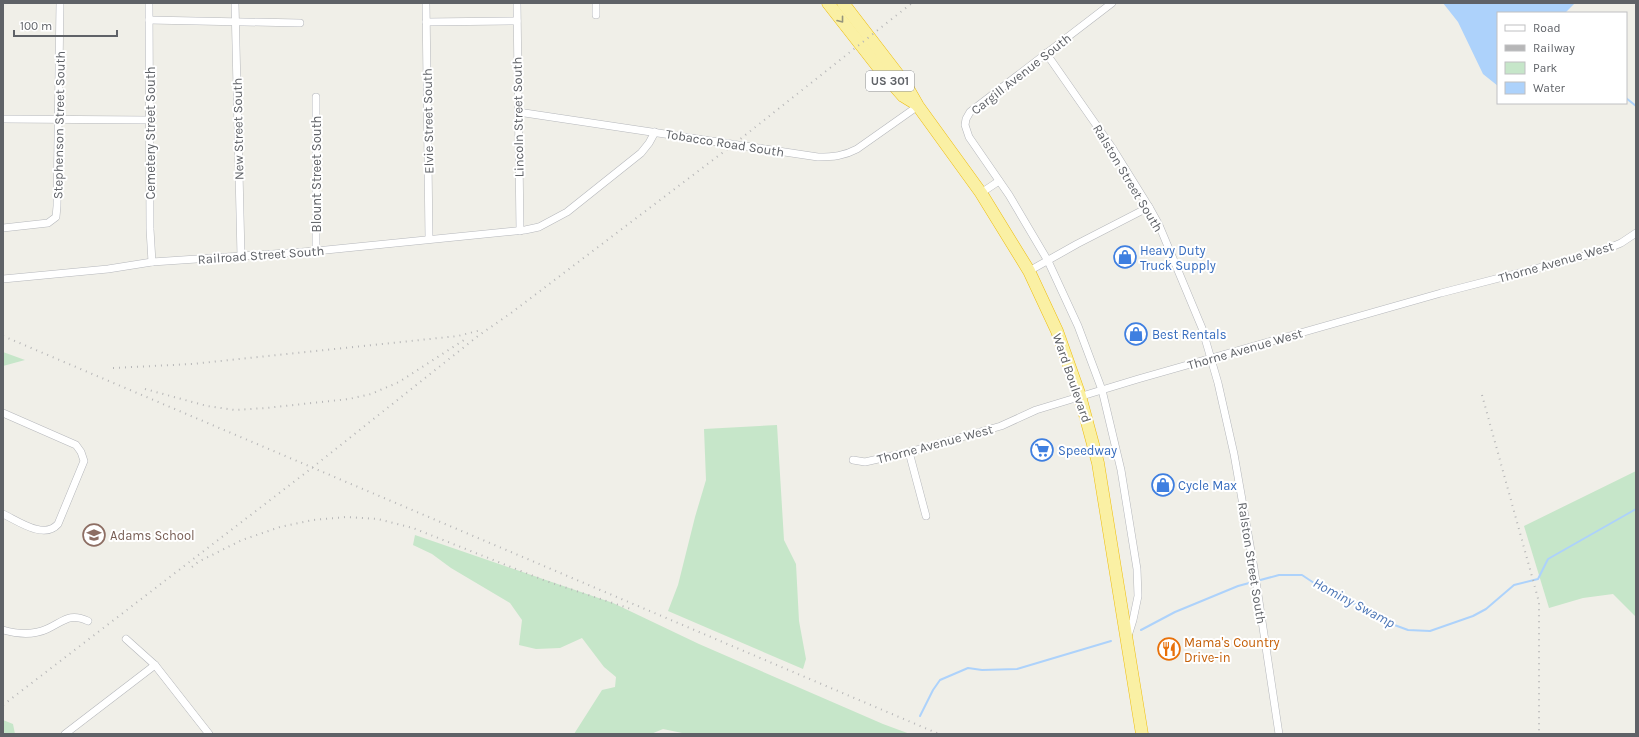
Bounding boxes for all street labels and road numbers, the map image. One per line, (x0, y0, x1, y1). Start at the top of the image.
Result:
street label: Cargill Avenue South (968, 30, 1074, 118)
street label: Stephenson Street South (50, 51, 68, 199)
street label: Lincoln Street South (509, 57, 527, 177)
street label: Cemetery Street South (143, 66, 158, 200)
street label: Elvie Street South (420, 68, 436, 174)
road number: US 301 (866, 71, 914, 91)
street label: New Street South (230, 78, 246, 180)
street label: Blount Street South (309, 116, 324, 232)
street label: Ralston Street South (1090, 121, 1166, 235)
street label: Tobacco Road South (665, 126, 785, 160)
street label: Thorne Avenue West (1497, 238, 1615, 286)
street label: Railroad Street South (197, 243, 325, 267)
street label: Thorne Avenue West (1186, 325, 1304, 373)
street label: Ward Boulevard (1050, 331, 1094, 425)
street label: Thorne Avenue West (875, 421, 995, 467)
street label: Ralston Street South (1235, 501, 1269, 625)

